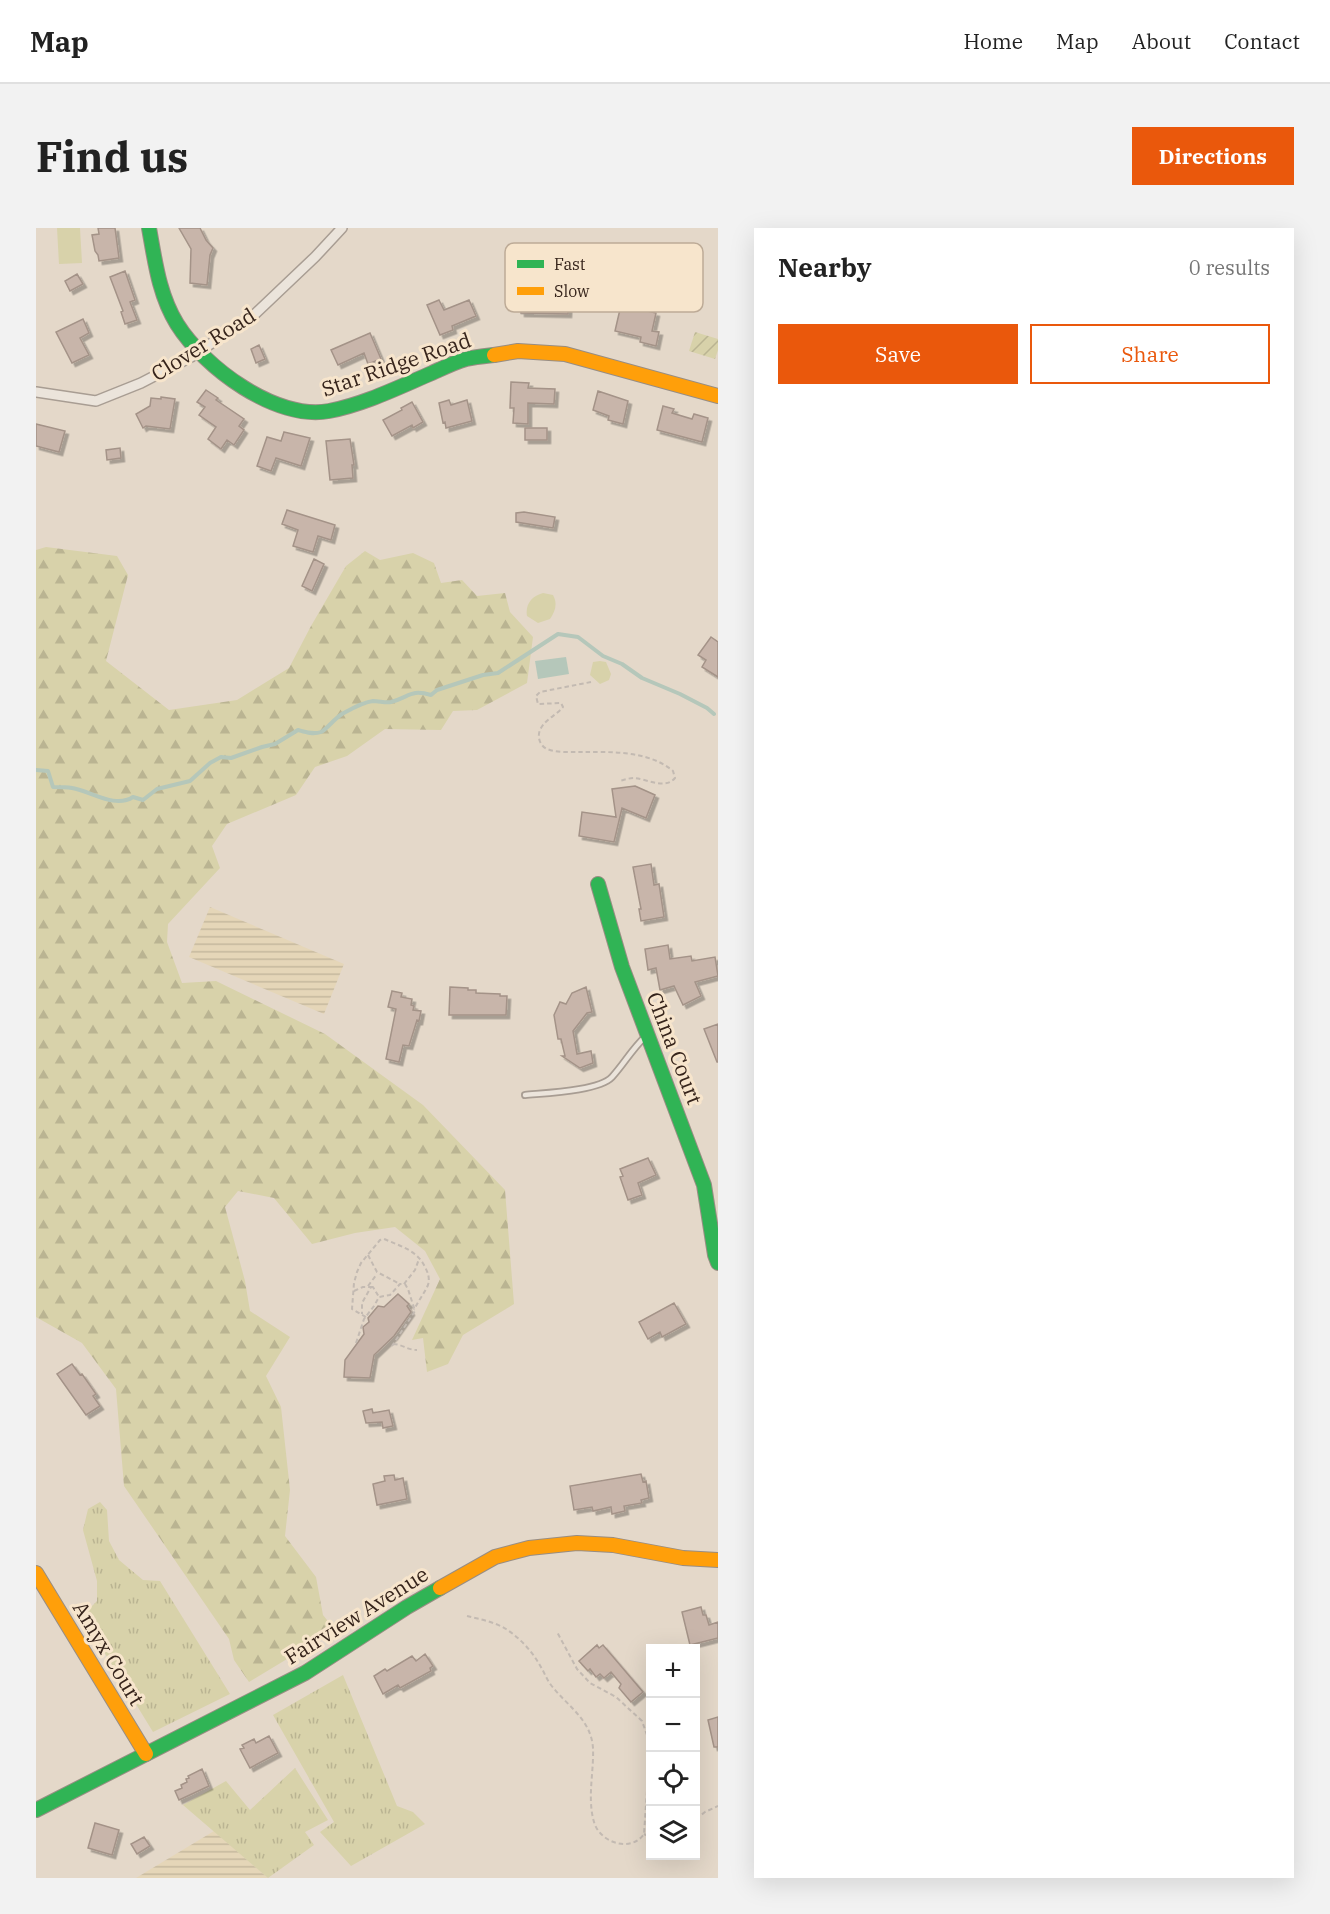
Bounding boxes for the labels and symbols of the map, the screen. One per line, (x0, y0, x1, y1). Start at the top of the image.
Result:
legend (505, 243, 703, 312)
text: Fast (554, 254, 586, 274)
text: Slow (554, 281, 590, 301)
street label: Clover Road (146, 301, 261, 387)
street label: Star Ridge Road (317, 325, 475, 403)
street label: China Court (641, 988, 709, 1108)
street label: Fairview Avenue (279, 1560, 433, 1670)
street label: Amyx Court (67, 1596, 151, 1710)

